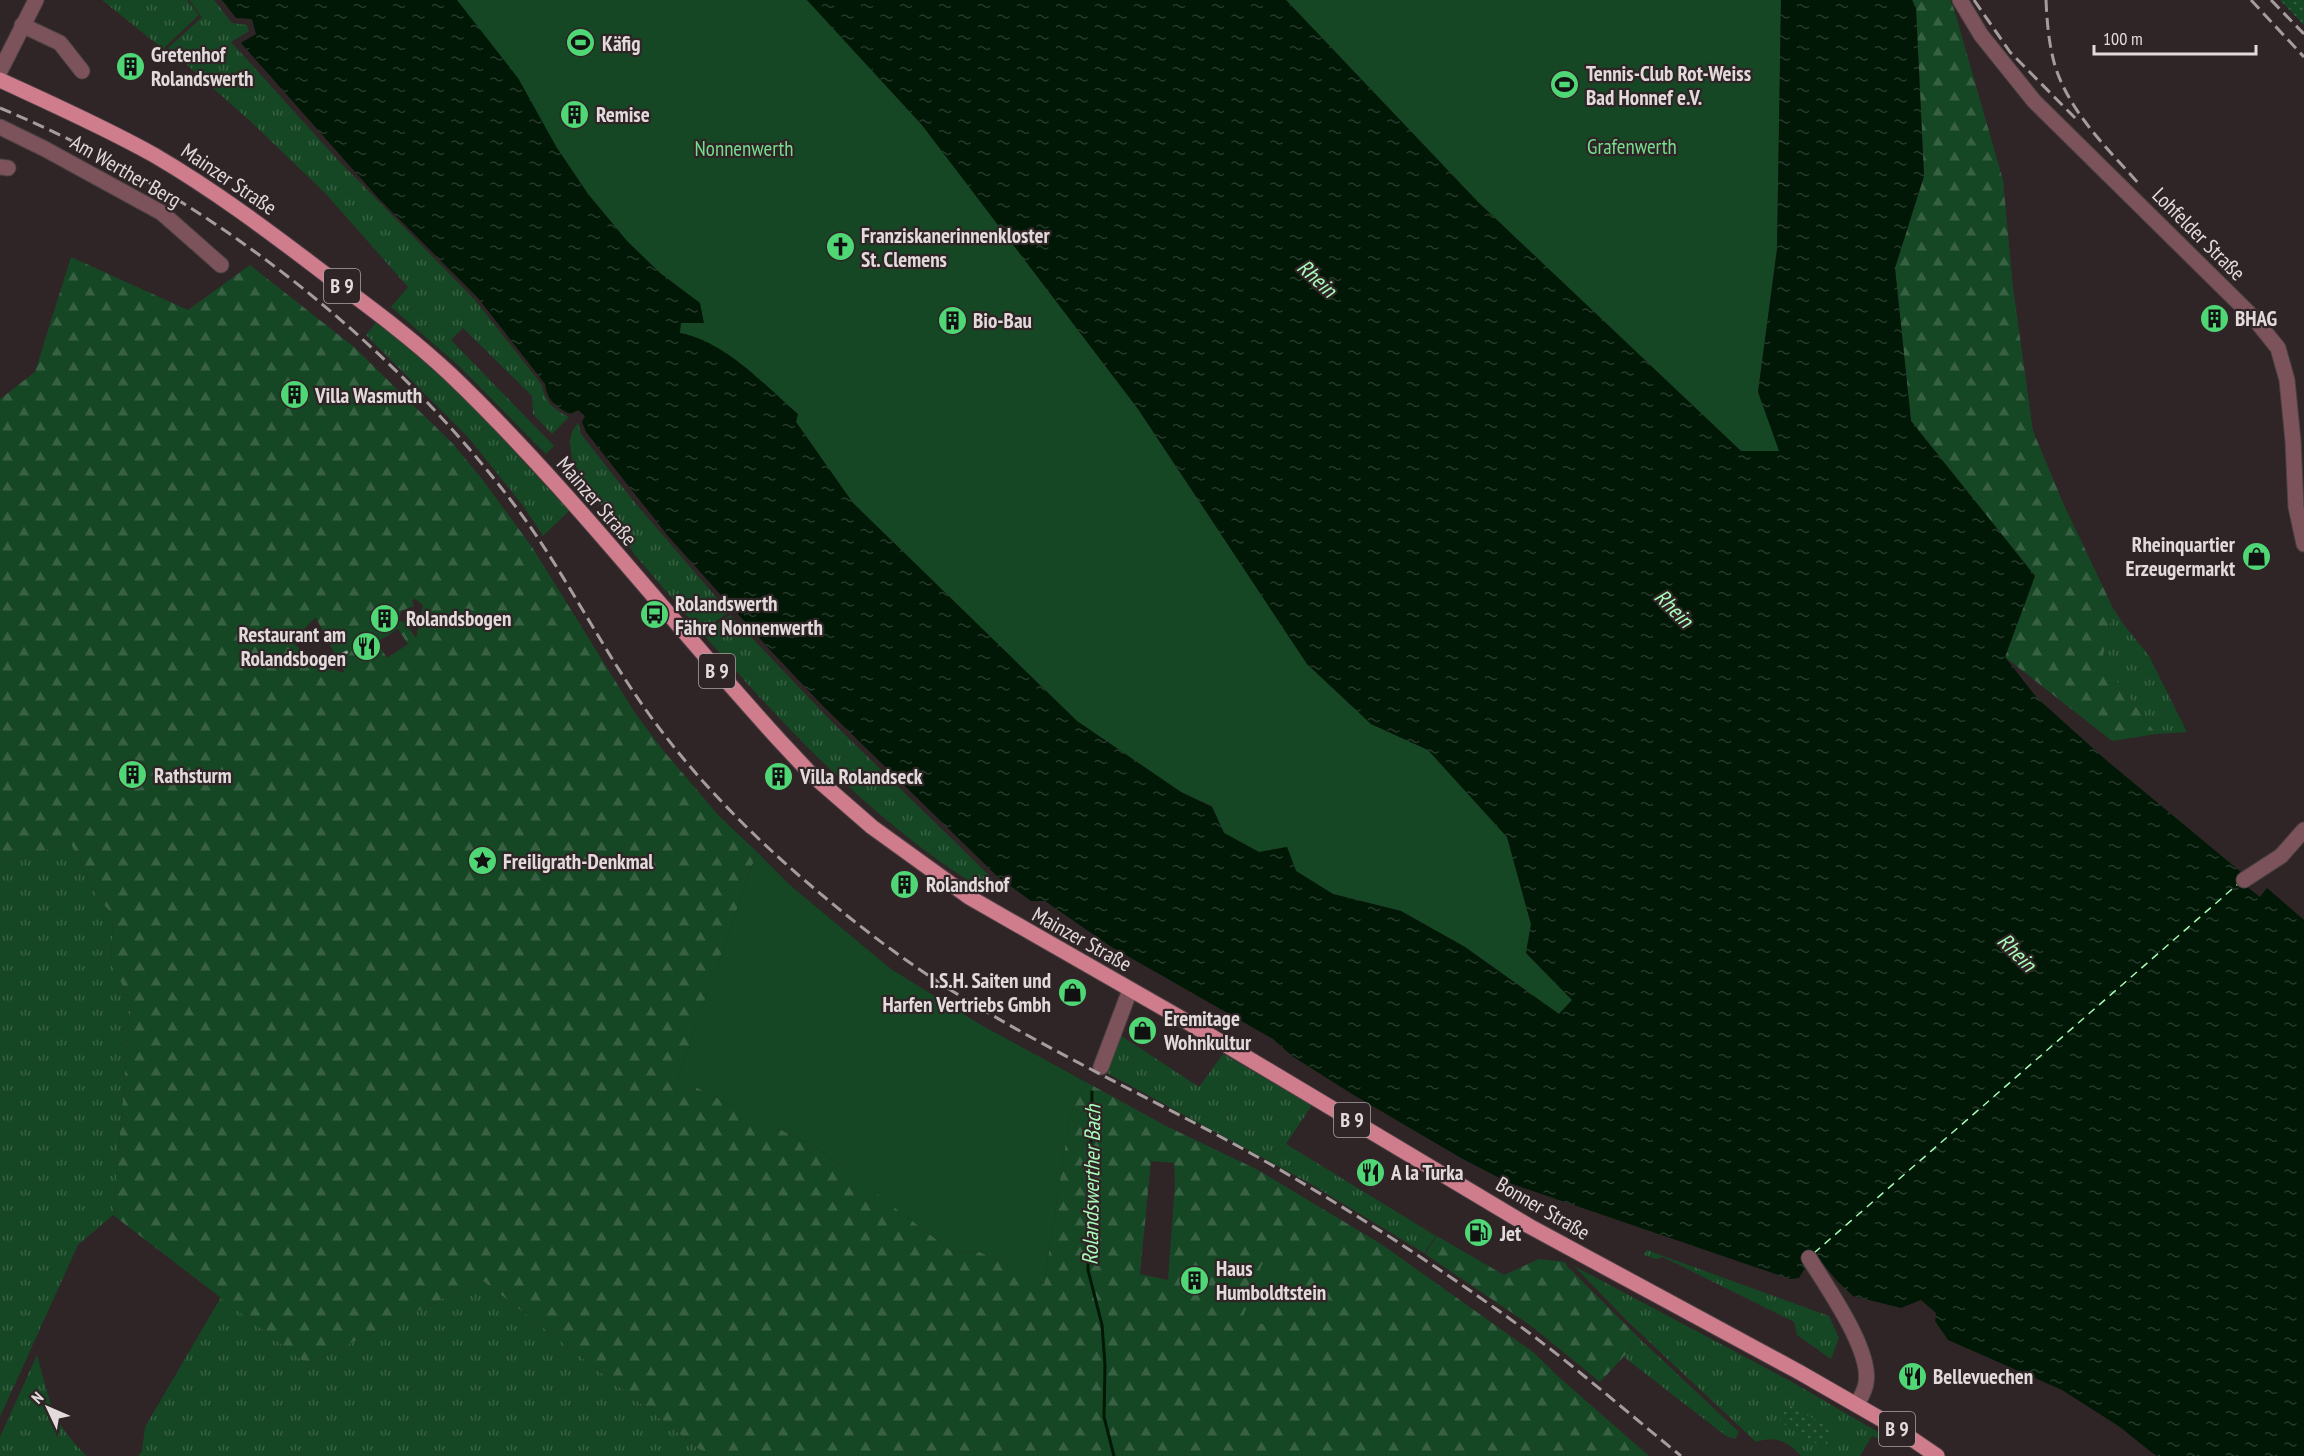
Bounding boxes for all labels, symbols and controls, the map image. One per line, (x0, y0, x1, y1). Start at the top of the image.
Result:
scale bar (2094, 18, 2256, 56)
sports icon: Käfig (565, 27, 597, 59)
text: 100 m (2103, 27, 2143, 50)
place label: Käfig (602, 30, 641, 57)
place label: Gretenhof Rolandswerth (151, 41, 254, 92)
building icon: Gretenhof Rolandswerth (114, 50, 146, 82)
place label: Tennis-Club Rot-Weiss Bad Honnef e.V. (1586, 60, 1751, 111)
sports icon: Tennis-Club Rot-Weiss Bad Honnef e.V. (1549, 69, 1581, 101)
building icon: Remise (559, 98, 591, 130)
place label: Remise (596, 101, 650, 128)
street label: Am Werther Berg (66, 128, 186, 214)
park label: Grafenwerth (1587, 133, 1677, 160)
park label: Nonnenwerth (695, 135, 793, 162)
street label: Mainzer Straße (176, 137, 282, 221)
street label: Lohfelder Straße (2147, 182, 2251, 286)
place label: Franziskanerinnenkloster St. Clemens (861, 222, 1051, 273)
church icon: Franziskanerinnenkloster St. Clemens (824, 231, 856, 263)
water label: Rhein (1291, 253, 1344, 304)
road number: B 9 (324, 269, 360, 303)
building icon: BHAG (2198, 302, 2230, 334)
building icon: Bio-Bau (936, 304, 968, 336)
place label: BHAG (2235, 305, 2277, 332)
place label: Bio-Bau (973, 307, 1032, 334)
building icon: Villa Wasmuth (278, 379, 310, 411)
place label: Villa Wasmuth (314, 382, 422, 409)
street label: Mainzer Straße (551, 451, 643, 551)
place label: Rheinquartier Erzeugermarkt (2126, 531, 2236, 582)
shop icon: Rheinquartier Erzeugermarkt (2240, 540, 2272, 572)
water label: Rhein (1649, 583, 1700, 634)
place label: Rolandswerth Fähre Nonnenwerth (675, 590, 823, 641)
bus stop icon: Rolandswerth Fähre Nonnenwerth (638, 599, 670, 631)
building icon: Rolandsbogen (369, 602, 401, 634)
place label: Rolandsbogen (406, 605, 511, 632)
place label: Restaurant am Rolandsbogen (239, 621, 346, 672)
restaurant icon: Restaurant am Rolandsbogen (351, 630, 383, 662)
road number: B 9 (699, 654, 735, 688)
building icon: Rathsturm (117, 759, 149, 791)
building icon: Villa Rolandseck (763, 760, 795, 792)
place label: Rathsturm (154, 762, 232, 789)
place label: Villa Rolandseck (799, 763, 923, 790)
place icon: Freiligrath-Denkmal (466, 845, 498, 877)
place label: Freiligrath-Denkmal (503, 848, 654, 875)
building icon: Rolandshof (889, 868, 921, 900)
place label: Rolandshof (926, 871, 1011, 898)
street label: Mainzer Straße (1028, 901, 1136, 977)
water label: Rhein (1992, 927, 2043, 978)
place label: I.S.H. Saiten und Harfen Vertriebs Gmbh (882, 967, 1051, 1018)
shop icon: I.S.H. Saiten und Harfen Vertriebs Gmbh (1056, 976, 1088, 1008)
place label: Eremitage Wohnkultur (1163, 1005, 1252, 1056)
shop icon: Eremitage Wohnkultur (1127, 1014, 1159, 1046)
water label: Rolandswerther Bach (1076, 1103, 1106, 1265)
road number: B 9 (1334, 1103, 1370, 1137)
restaurant icon: A la Turka (1354, 1156, 1386, 1188)
place label: A la Turka (1390, 1159, 1464, 1186)
street label: Bonner Straße (1491, 1170, 1595, 1246)
fuel station icon: Jet (1463, 1217, 1495, 1249)
place label: Jet (1499, 1220, 1521, 1247)
place label: Haus Humboldtstein (1216, 1255, 1326, 1306)
building icon: Haus Humboldtstein (1179, 1264, 1211, 1296)
restaurant icon: Bellevuechen (1896, 1360, 1928, 1392)
place label: Bellevuechen (1933, 1363, 2033, 1390)
north arrow (18, 1378, 78, 1438)
text: N (27, 1388, 47, 1408)
road number: B 9 (1879, 1412, 1915, 1446)

